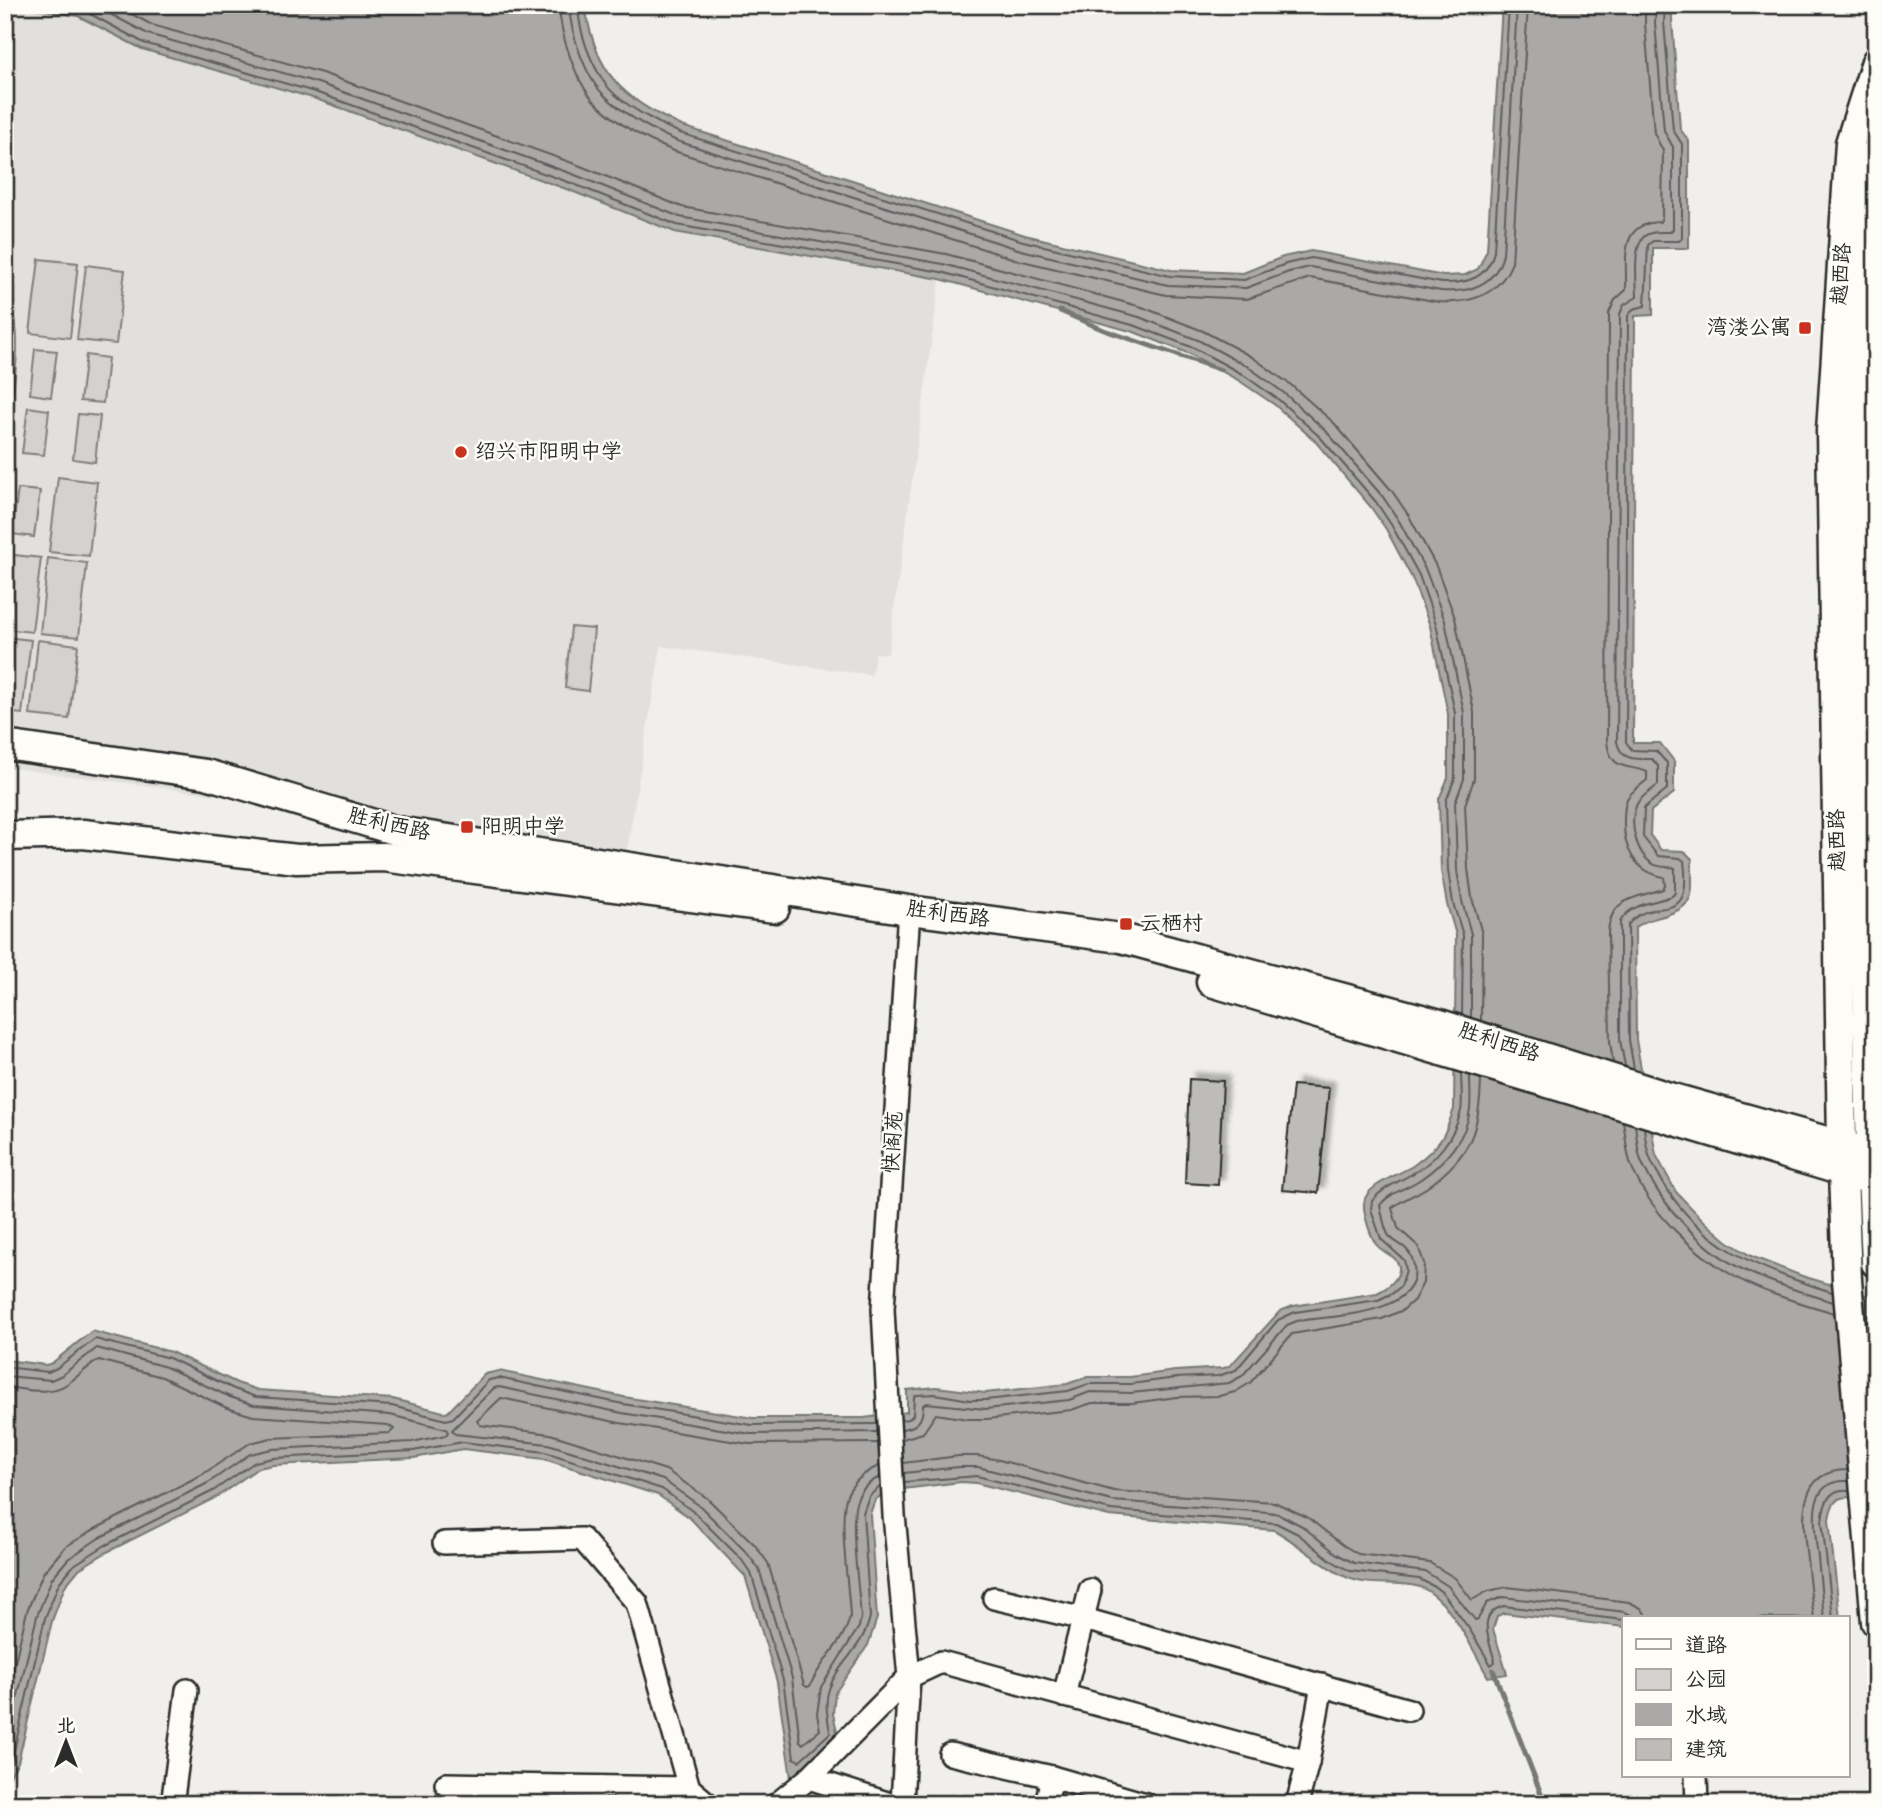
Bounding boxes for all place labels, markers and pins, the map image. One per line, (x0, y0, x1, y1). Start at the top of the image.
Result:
place label: 湾溇公寓 (1707, 312, 1791, 345)
marker: 湾溇公寓 (1797, 320, 1813, 336)
place label: 绍兴市阳明中学 (475, 436, 622, 469)
marker: 绍兴市阳明中学 (453, 444, 469, 460)
place label: 阳明中学 (481, 811, 565, 844)
marker: 阳明中学 (459, 819, 475, 835)
place label: 云栖村 (1140, 908, 1203, 941)
marker: 云栖村 (1118, 916, 1134, 932)

